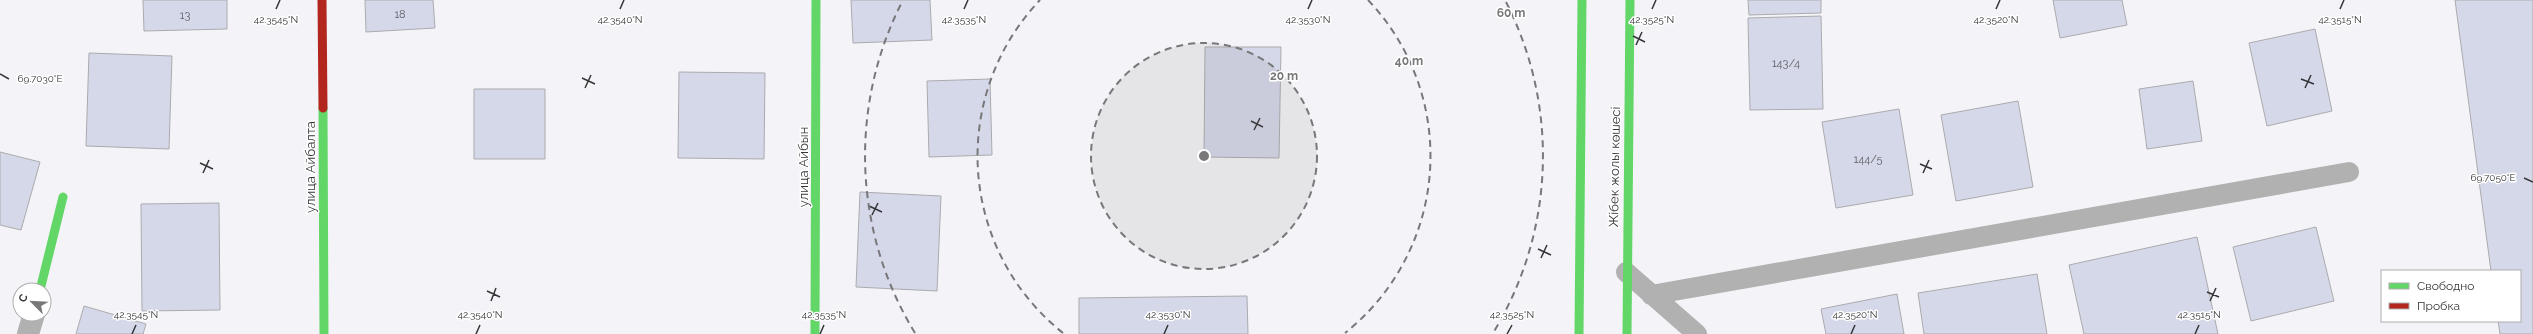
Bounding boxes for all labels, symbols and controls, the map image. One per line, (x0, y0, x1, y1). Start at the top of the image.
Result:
text: 60 m (1497, 6, 1525, 20)
house number: 18 (394, 8, 406, 21)
house number: 13 (180, 9, 190, 22)
text: 42.3545°N (254, 14, 298, 25)
text: 42.3540°N (597, 14, 643, 25)
text: 42.3535°N (942, 14, 986, 25)
text: 42.3530°N (1286, 14, 1331, 25)
text: 42.3525°N (1630, 14, 1674, 25)
text: 42.3520°N (1974, 14, 2018, 25)
text: 42.3515°N (2318, 14, 2362, 25)
text: 40 m (1395, 54, 1423, 68)
house number: 143/4 (1772, 57, 1800, 70)
text: 20 m (1270, 69, 1298, 83)
text: 69.7030°E (18, 73, 62, 84)
street label: Жібек жолы көшесі (1606, 106, 1623, 228)
street label: улица Айбалта (303, 121, 318, 213)
street label: улица Айбын (796, 127, 811, 207)
centre of rings (1197, 149, 1211, 163)
house number: 144/5 (1854, 153, 1882, 166)
text: 69.7050°E (2470, 172, 2516, 183)
legend (2381, 270, 2521, 322)
text: Свободно (2417, 279, 2474, 293)
north arrow (12, 282, 52, 322)
text: С (16, 292, 31, 304)
text: Пробка (2417, 299, 2460, 313)
text: 42.3545°N (114, 309, 158, 320)
text: 42.3540°N (457, 309, 503, 320)
text: 42.3535°N (802, 309, 846, 320)
text: 42.3530°N (1146, 309, 1191, 320)
text: 42.3525°N (1490, 309, 1534, 320)
text: 42.3520°N (1833, 309, 1877, 320)
text: 42.3515°N (2177, 309, 2221, 320)

